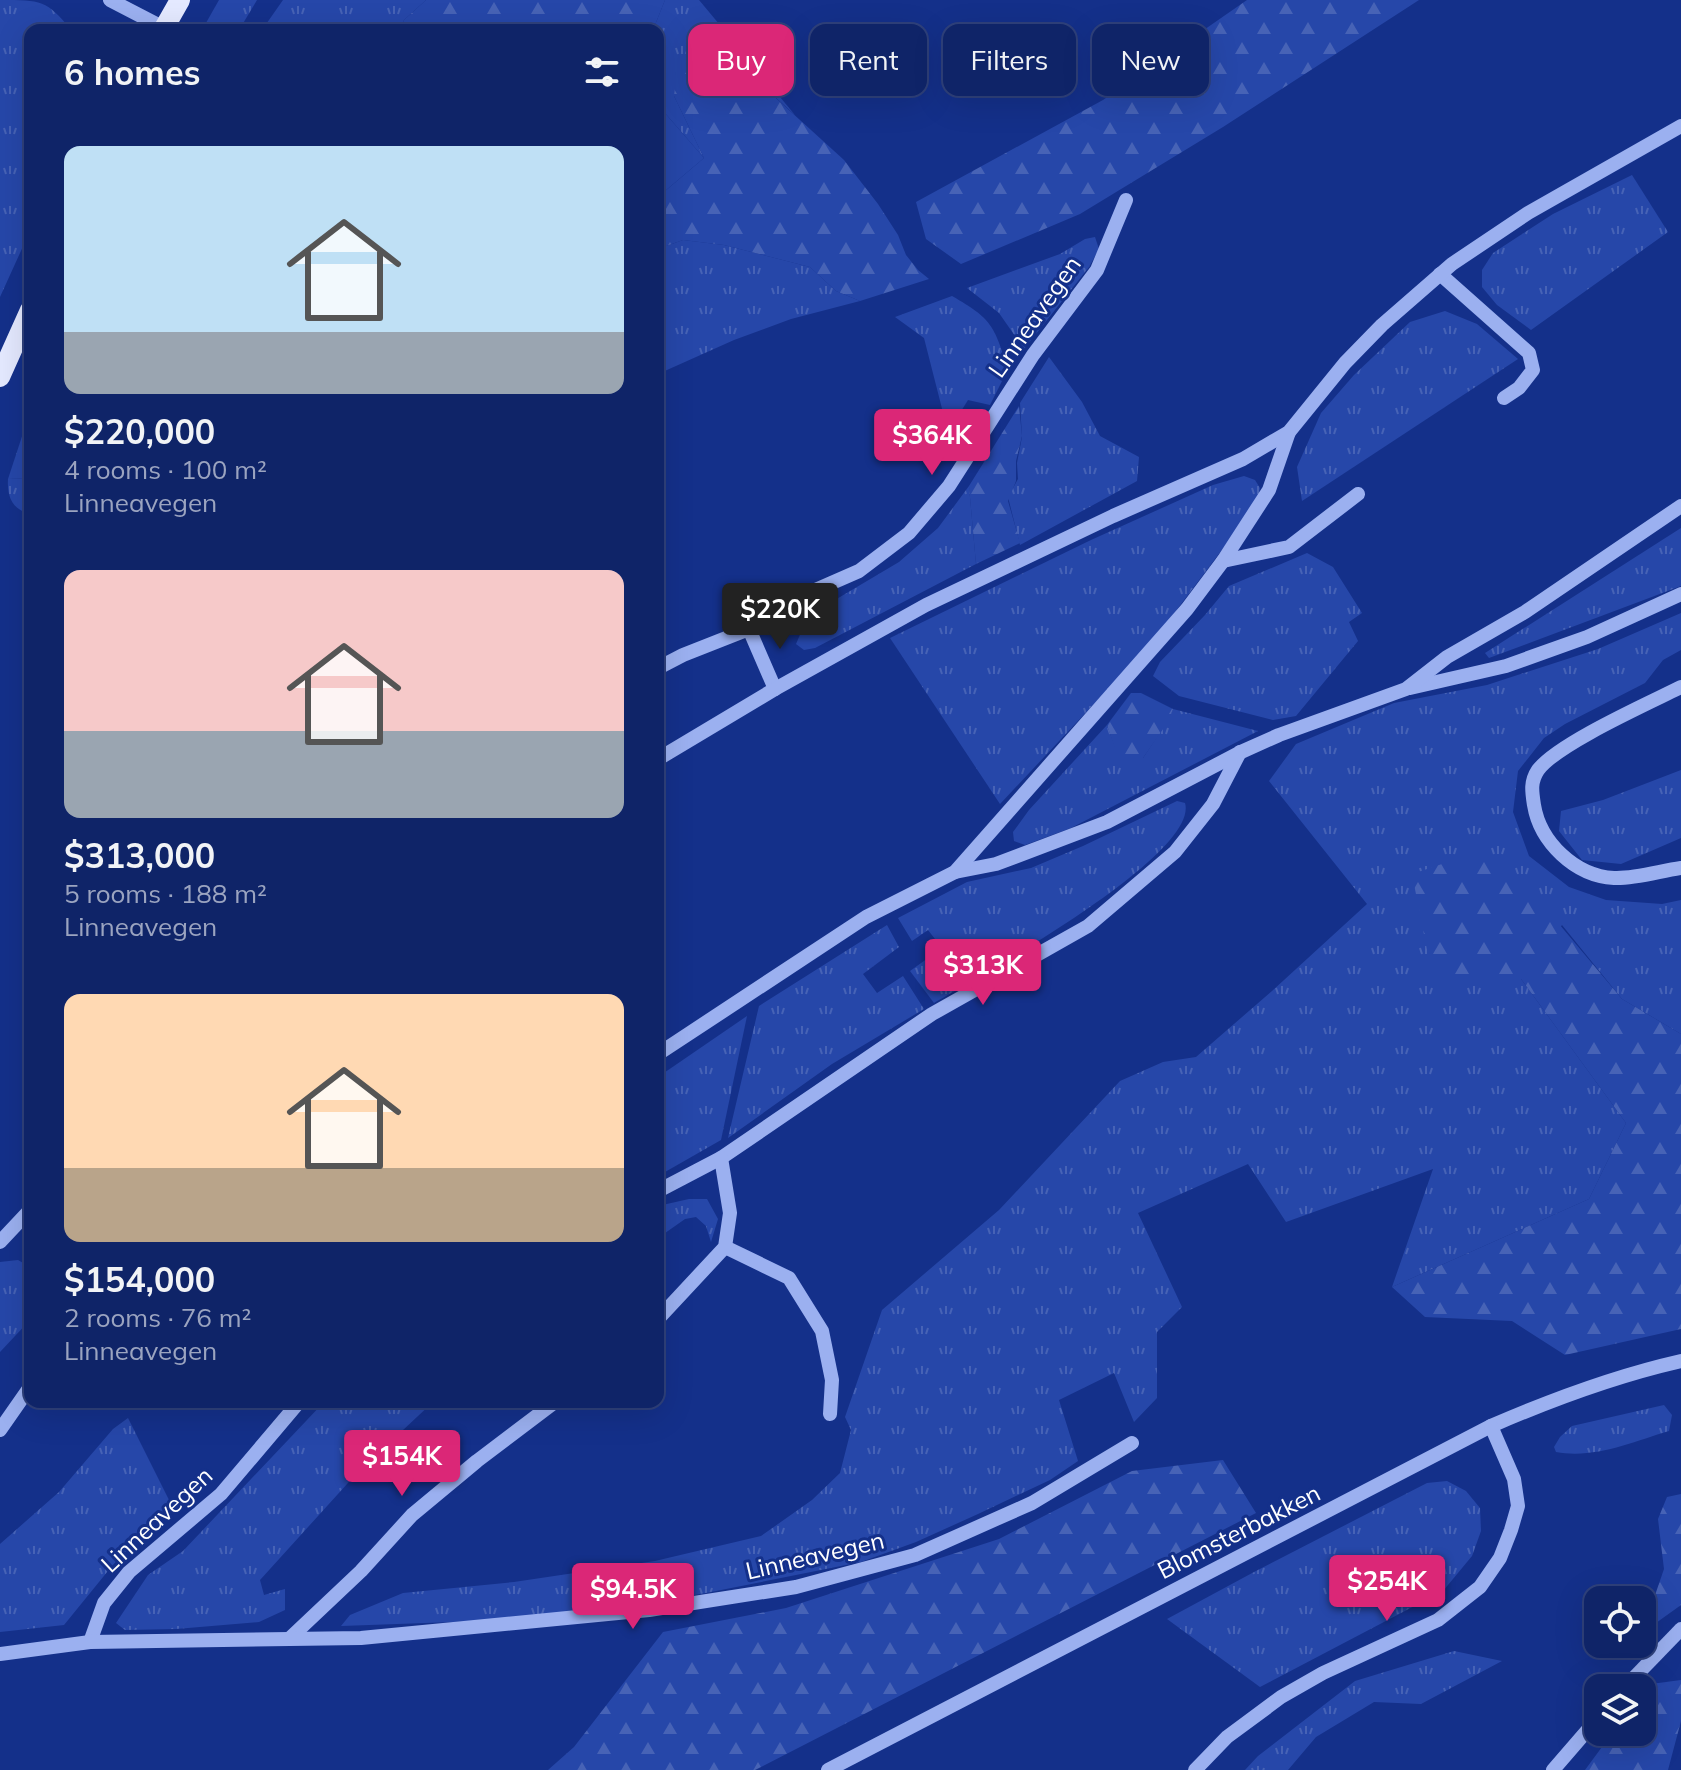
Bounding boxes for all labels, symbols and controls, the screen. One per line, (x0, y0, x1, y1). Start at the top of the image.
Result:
chip: Buy (688, 24, 794, 96)
chip: Rent (810, 24, 927, 96)
chip: Filters (943, 24, 1076, 96)
chip: New (1092, 24, 1209, 96)
icon: filters (580, 50, 624, 94)
text: 6 homes (64, 51, 201, 94)
icon: home (272, 198, 416, 342)
street label: Linneavegen (981, 250, 1087, 383)
pin: $364K (876, 409, 988, 477)
text: $220,000 (64, 410, 215, 453)
text: $364K (892, 418, 972, 451)
text: 4 rooms · 100 m² (64, 453, 267, 486)
text: Linneavegen (64, 486, 217, 519)
pin: $220K (724, 583, 836, 651)
text: $220K (740, 592, 820, 625)
icon: home (272, 622, 416, 766)
text: $313,000 (64, 834, 215, 877)
text: 5 rooms · 188 m² (64, 877, 267, 910)
text: Linneavegen (64, 910, 217, 943)
pin: $313K (927, 939, 1039, 1007)
text: $313K (943, 948, 1023, 981)
icon: home (272, 1046, 416, 1190)
text: $154,000 (64, 1258, 215, 1301)
text: 2 rooms · 76 m² (64, 1301, 251, 1334)
text: Linneavegen (64, 1334, 217, 1367)
pin: $154K (346, 1430, 458, 1498)
text: $154K (362, 1439, 442, 1472)
street label: Linneavegen (94, 1460, 218, 1578)
street label: Blomsterbakken (1152, 1477, 1325, 1585)
street label: Linneavegen (742, 1524, 887, 1586)
pin: $254K (1331, 1555, 1443, 1623)
pin: $94.5K (568, 1563, 698, 1631)
text: $254K (1347, 1564, 1427, 1597)
text: $94.5K (590, 1572, 676, 1605)
map controls (1584, 1586, 1656, 1746)
button: locate (1584, 1586, 1656, 1658)
button: layers (1584, 1674, 1656, 1746)

